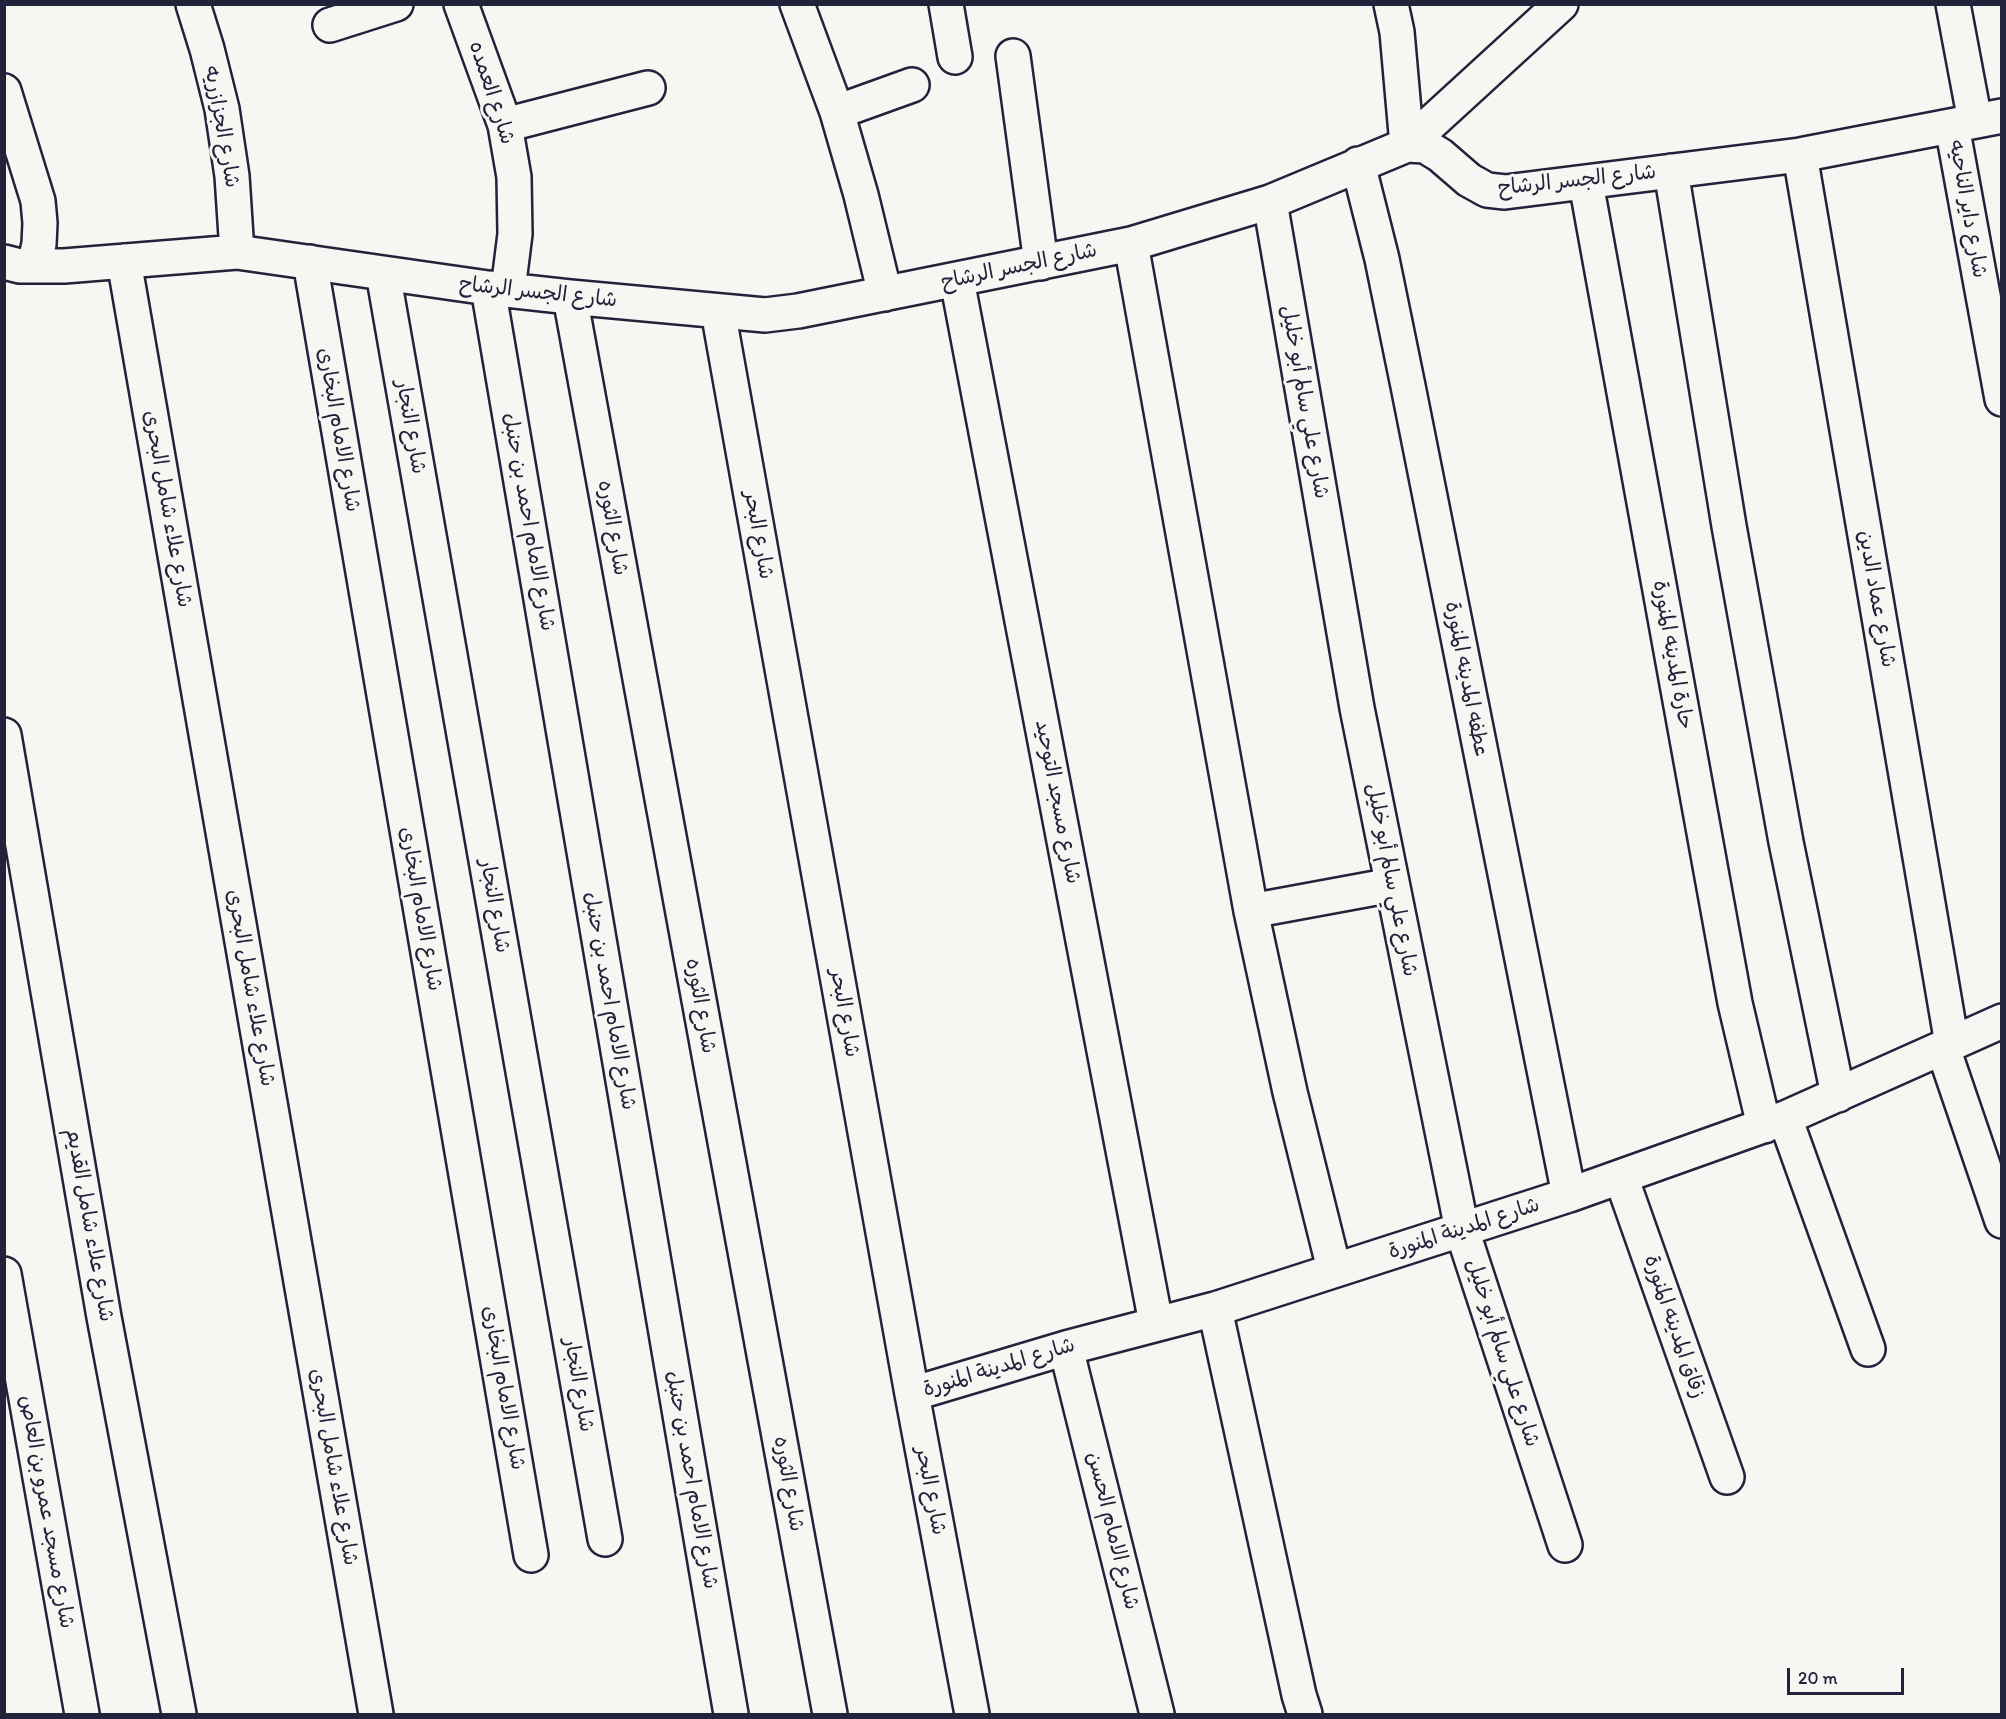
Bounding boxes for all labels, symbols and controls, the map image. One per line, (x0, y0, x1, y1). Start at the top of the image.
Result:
street label: شارع العمده (463, 38, 519, 148)
street label: شارع الجزازريه (198, 64, 244, 190)
street label: شارع داير الناحيه (1942, 138, 1992, 280)
street label: شارع الجسر الرشاح (1497, 160, 1657, 202)
street label: شارع الجسر الرشاح (939, 238, 1099, 296)
street label: شارع الجسر الرشاح (458, 272, 618, 314)
street label: شارع علي سالم أبو خليل (1275, 303, 1333, 501)
street label: شارع الامام البخارى (311, 346, 365, 514)
street label: شارع النجار (389, 378, 431, 476)
street label: شارع علاء شامل البحرى (137, 409, 197, 609)
street label: شارع الامام احمد بن حنبل (496, 411, 560, 633)
street label: شارع الثوره (591, 478, 633, 578)
street label: شارع البحر (738, 489, 778, 581)
street label: شارع عماد الدين (1852, 528, 1900, 670)
street label: حارة المدينه المنورة (1646, 578, 1698, 732)
street label: عطفه المدينه المنورة (1439, 599, 1493, 759)
street label: شارع مسجد التوحيد (1029, 718, 1085, 886)
street label: شارع علي سالم أبو خليل (1360, 781, 1422, 979)
street label: شارع الامام البخارى (393, 825, 447, 993)
street label: شارع النجار (473, 857, 515, 955)
street label: شارع علاء شامل البحرى (220, 888, 280, 1088)
street label: شارع الامام احمد بن حنبل (577, 890, 641, 1112)
street label: شارع الثوره (679, 956, 721, 1056)
street label: شارع البحر (824, 967, 864, 1059)
street label: شارع علاء شامل القديم (60, 1126, 118, 1324)
street label: شارع المدينة المنورة (1385, 1193, 1543, 1265)
street label: زقاق المدينه المنورة (1638, 1252, 1710, 1402)
street label: شارع علي سالم أبو خليل (1460, 1256, 1544, 1450)
street label: شارع الامام البخارى (476, 1304, 530, 1472)
street label: شارع المدينة المنورة (920, 1333, 1078, 1403)
street label: شارع النجار (557, 1336, 599, 1434)
street label: شارع علاء شامل البحرى (303, 1367, 363, 1567)
street label: شارع الامام احمد بن حنبل (659, 1369, 723, 1591)
street label: شارع مسجد عمرو بن العاص (13, 1393, 79, 1631)
street label: شارع الثوره (767, 1434, 809, 1534)
street label: شارع البحر (909, 1445, 951, 1537)
street label: شارع الامام الحسن (1080, 1450, 1144, 1612)
scale bar (1790, 1656, 1907, 1694)
text: 20 m (1798, 1667, 1838, 1689)

